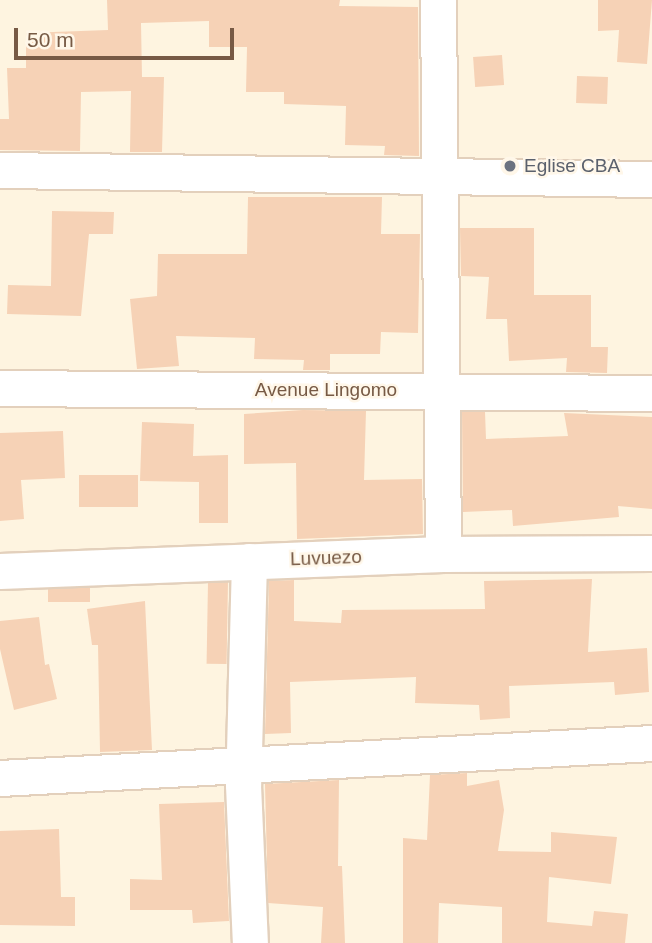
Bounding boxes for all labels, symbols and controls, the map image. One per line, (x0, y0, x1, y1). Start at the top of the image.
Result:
scale bar (18, 14, 238, 58)
text: 50 m (27, 28, 74, 51)
place label: Eglise CBA (524, 155, 620, 177)
marker: Eglise CBA (502, 158, 518, 174)
street label: Avenue Lingomo (255, 379, 397, 401)
street label: Luvuezo (290, 545, 362, 571)

